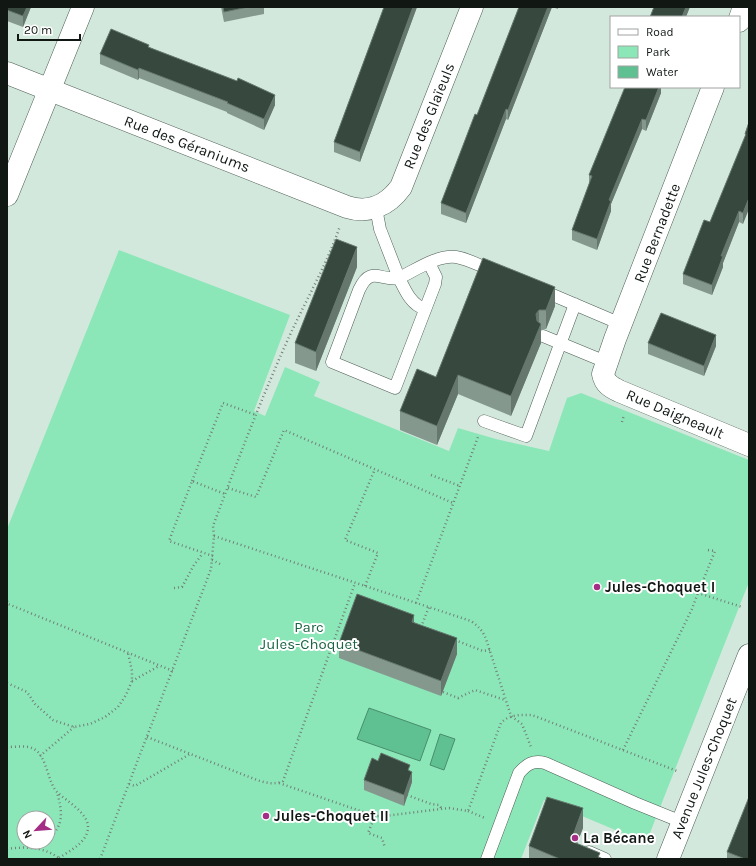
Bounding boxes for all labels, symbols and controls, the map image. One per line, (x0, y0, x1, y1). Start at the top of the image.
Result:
scale bar (18, 16, 80, 42)
legend (610, 16, 740, 88)
text: 20 m (24, 23, 52, 37)
text: Road (646, 25, 674, 39)
text: Park (646, 45, 671, 59)
street label: Rue des Glaïeuls (399, 60, 459, 172)
text: Water (646, 65, 679, 79)
street label: Rue des Géraniums (122, 112, 252, 176)
street label: Rue Bernadette (630, 181, 684, 285)
street label: Rue Daigneault (623, 385, 727, 443)
place label: Jules-Choquet I (605, 578, 715, 596)
marker: Jules-Choquet I (592, 582, 602, 592)
park label: Parc Jules-Choquet (260, 618, 358, 653)
street label: Avenue Jules-Choquet (667, 694, 741, 841)
place label: Jules-Choquet II (274, 807, 389, 825)
north arrow (16, 810, 56, 850)
marker: Jules-Choquet II (261, 811, 271, 821)
text: N (20, 828, 35, 841)
place label: La Bécane (583, 829, 655, 847)
marker: La Bécane (570, 833, 580, 843)

